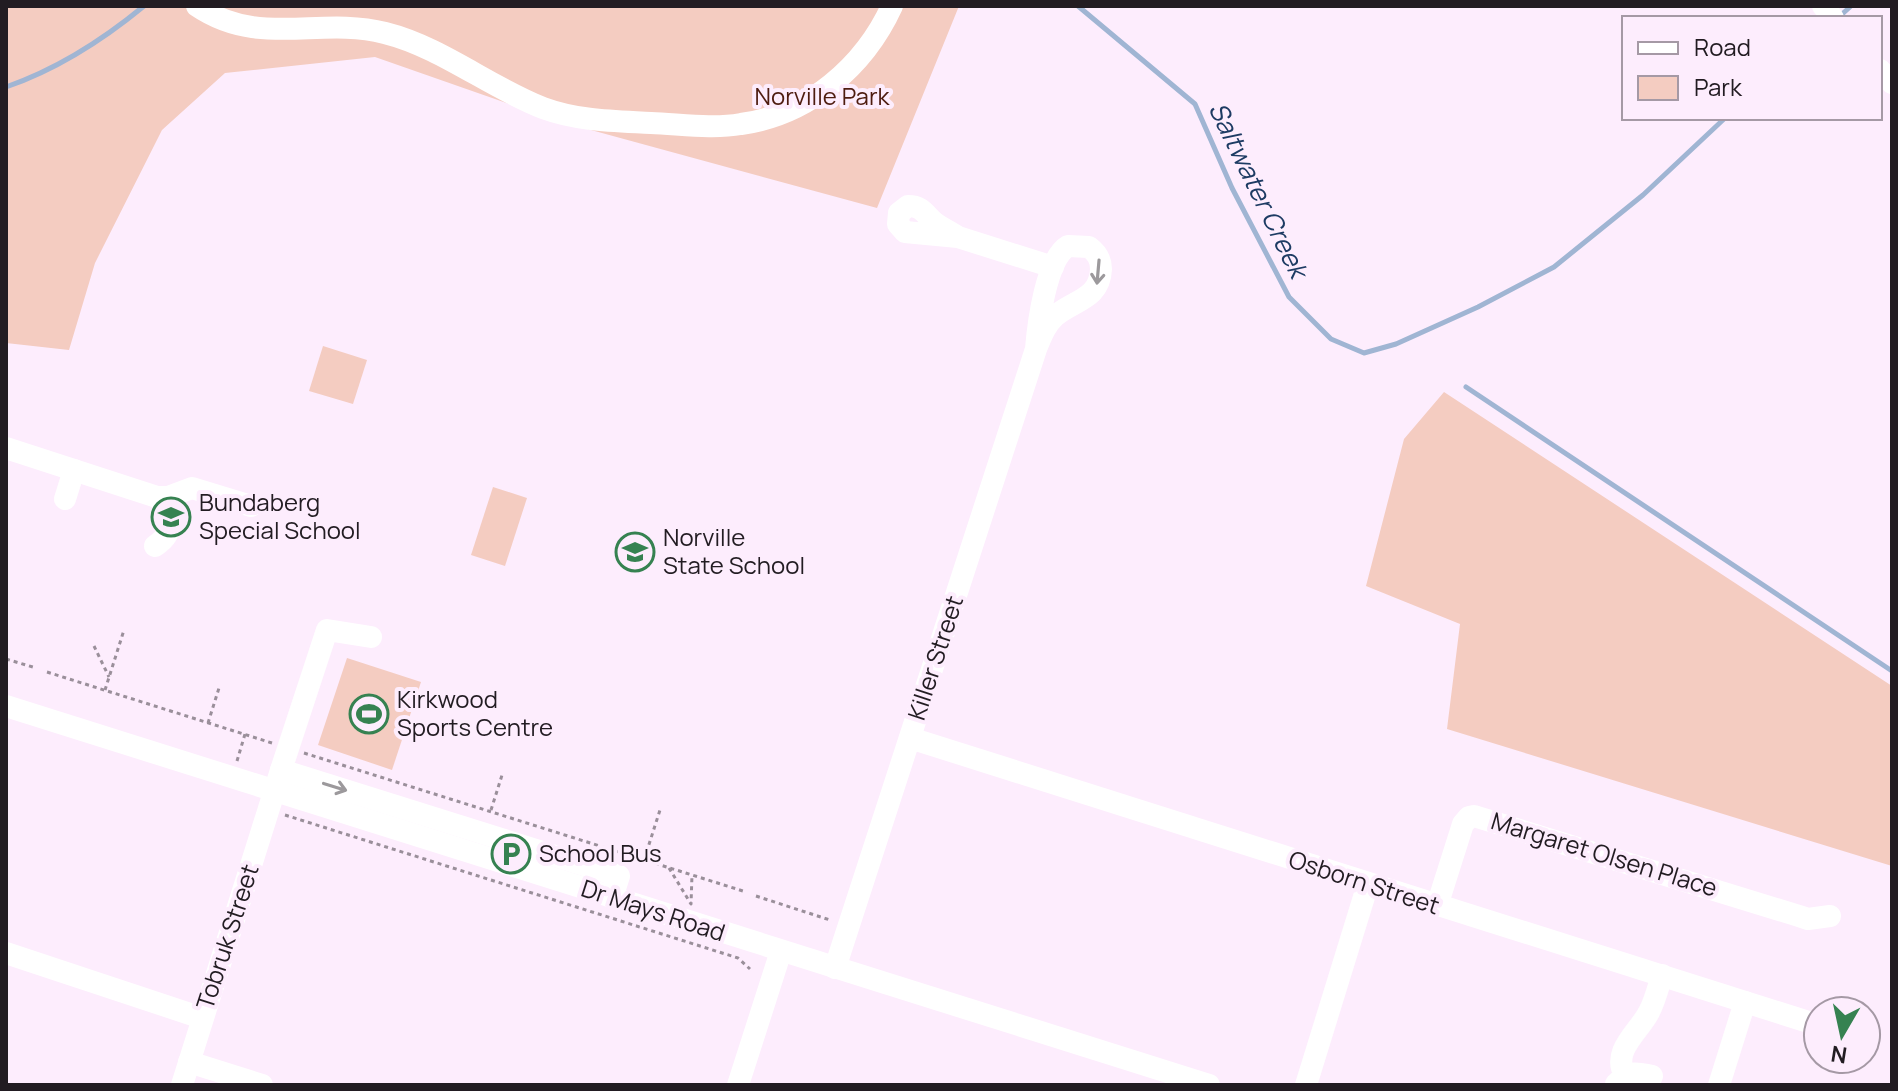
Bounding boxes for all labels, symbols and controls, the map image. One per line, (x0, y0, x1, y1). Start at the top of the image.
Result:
legend (1622, 16, 1882, 120)
text: Road (1694, 30, 1751, 63)
text: Park (1694, 70, 1743, 103)
park label: Norville Park (755, 79, 891, 112)
water label: Saltwater Creek (1201, 96, 1319, 287)
one-way arrow (1090, 258, 1105, 285)
place label: Bundaberg Special School (199, 485, 361, 546)
school or university icon: Bundaberg Special School (150, 496, 192, 538)
place label: Norville State School (663, 520, 805, 581)
school or university icon: Norville State School (614, 531, 656, 573)
street label: Killer Street (899, 591, 970, 724)
place label: Kirkwood Sports Centre (397, 682, 553, 743)
sports icon: Kirkwood Sports Centre (348, 693, 390, 735)
one-way arrow (322, 781, 347, 795)
street label: Margaret Olsen Place (1487, 803, 1722, 904)
parking icon: School Bus (490, 833, 532, 875)
place label: School Bus (539, 836, 662, 869)
street label: Osborn Street (1285, 842, 1444, 921)
street label: Tobruk Street (188, 860, 266, 1013)
street label: Dr Mays Road (577, 871, 730, 948)
north arrow (1802, 995, 1882, 1075)
text: N (1829, 1039, 1849, 1071)

